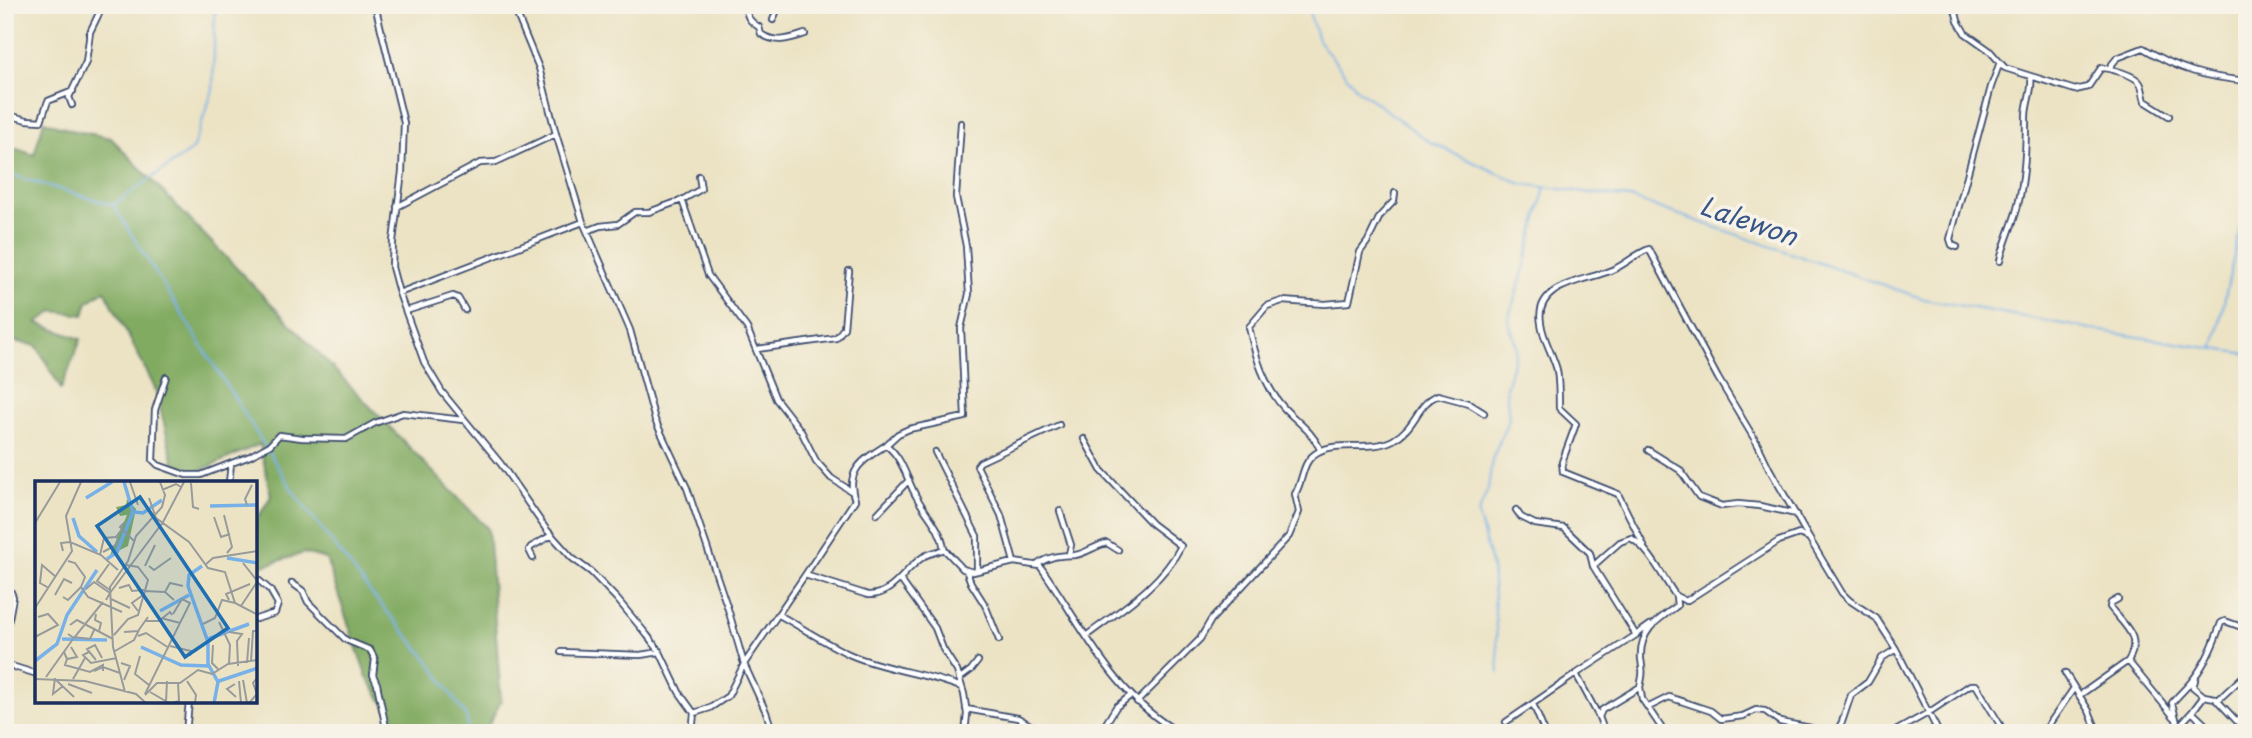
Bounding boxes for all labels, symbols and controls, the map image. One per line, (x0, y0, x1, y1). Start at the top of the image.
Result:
water label: Lalewon (1695, 185, 1804, 255)
inset map (35, 481, 257, 703)

